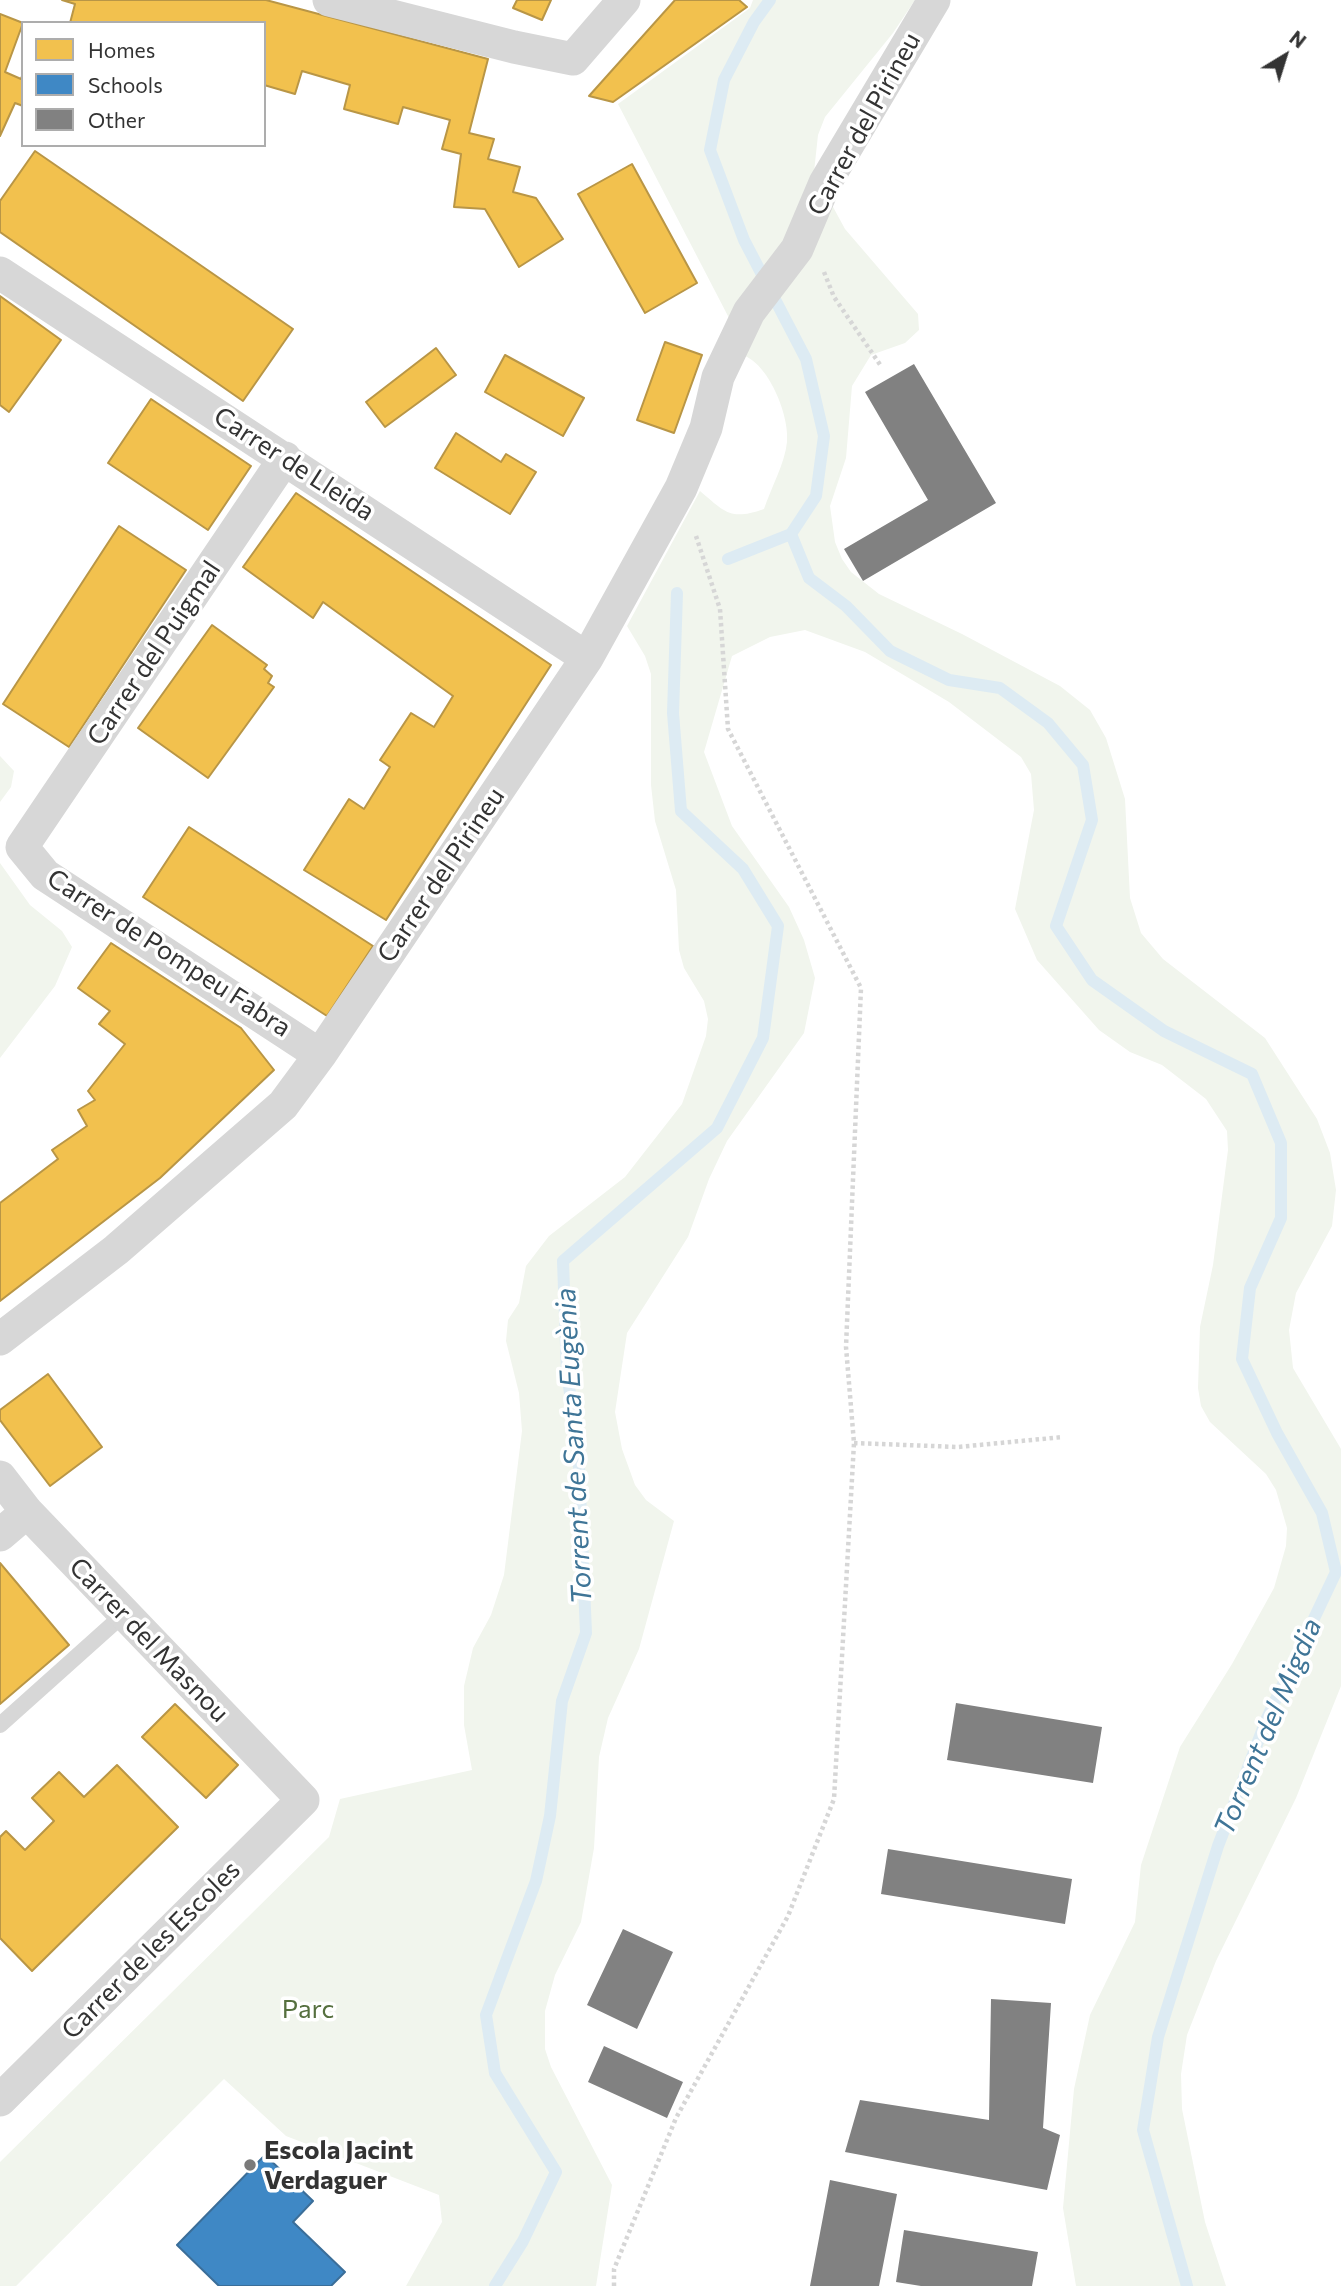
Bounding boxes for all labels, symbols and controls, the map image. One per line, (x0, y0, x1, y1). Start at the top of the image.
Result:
legend (21, 21, 266, 147)
north arrow (1250, 21, 1320, 91)
text: N (1286, 26, 1311, 53)
street label: Carrer del Pirineu (801, 27, 927, 221)
text: Homes (88, 37, 155, 62)
text: Schools (88, 72, 163, 97)
text: Other (88, 107, 145, 132)
street label: Carrer de Lleida (208, 401, 380, 527)
street label: Carrer del Puigmal (81, 555, 227, 751)
street label: Carrer del Pirineu (371, 782, 511, 968)
street label: Carrer de Pompeu Fabra (41, 862, 297, 1044)
water label: Torrent de Santa Eugènia (549, 1287, 599, 1605)
street label: Carrer del Masnou (63, 1551, 235, 1729)
water label: Torrent del Migdia (1207, 1613, 1329, 1841)
street label: Carrer de les Escoles (55, 1854, 247, 2046)
park label: Parc (282, 1993, 334, 2025)
place label: Escola Jacint Verdaguer (264, 2134, 413, 2196)
marker: Escola Jacint Verdaguer (242, 2157, 258, 2173)

